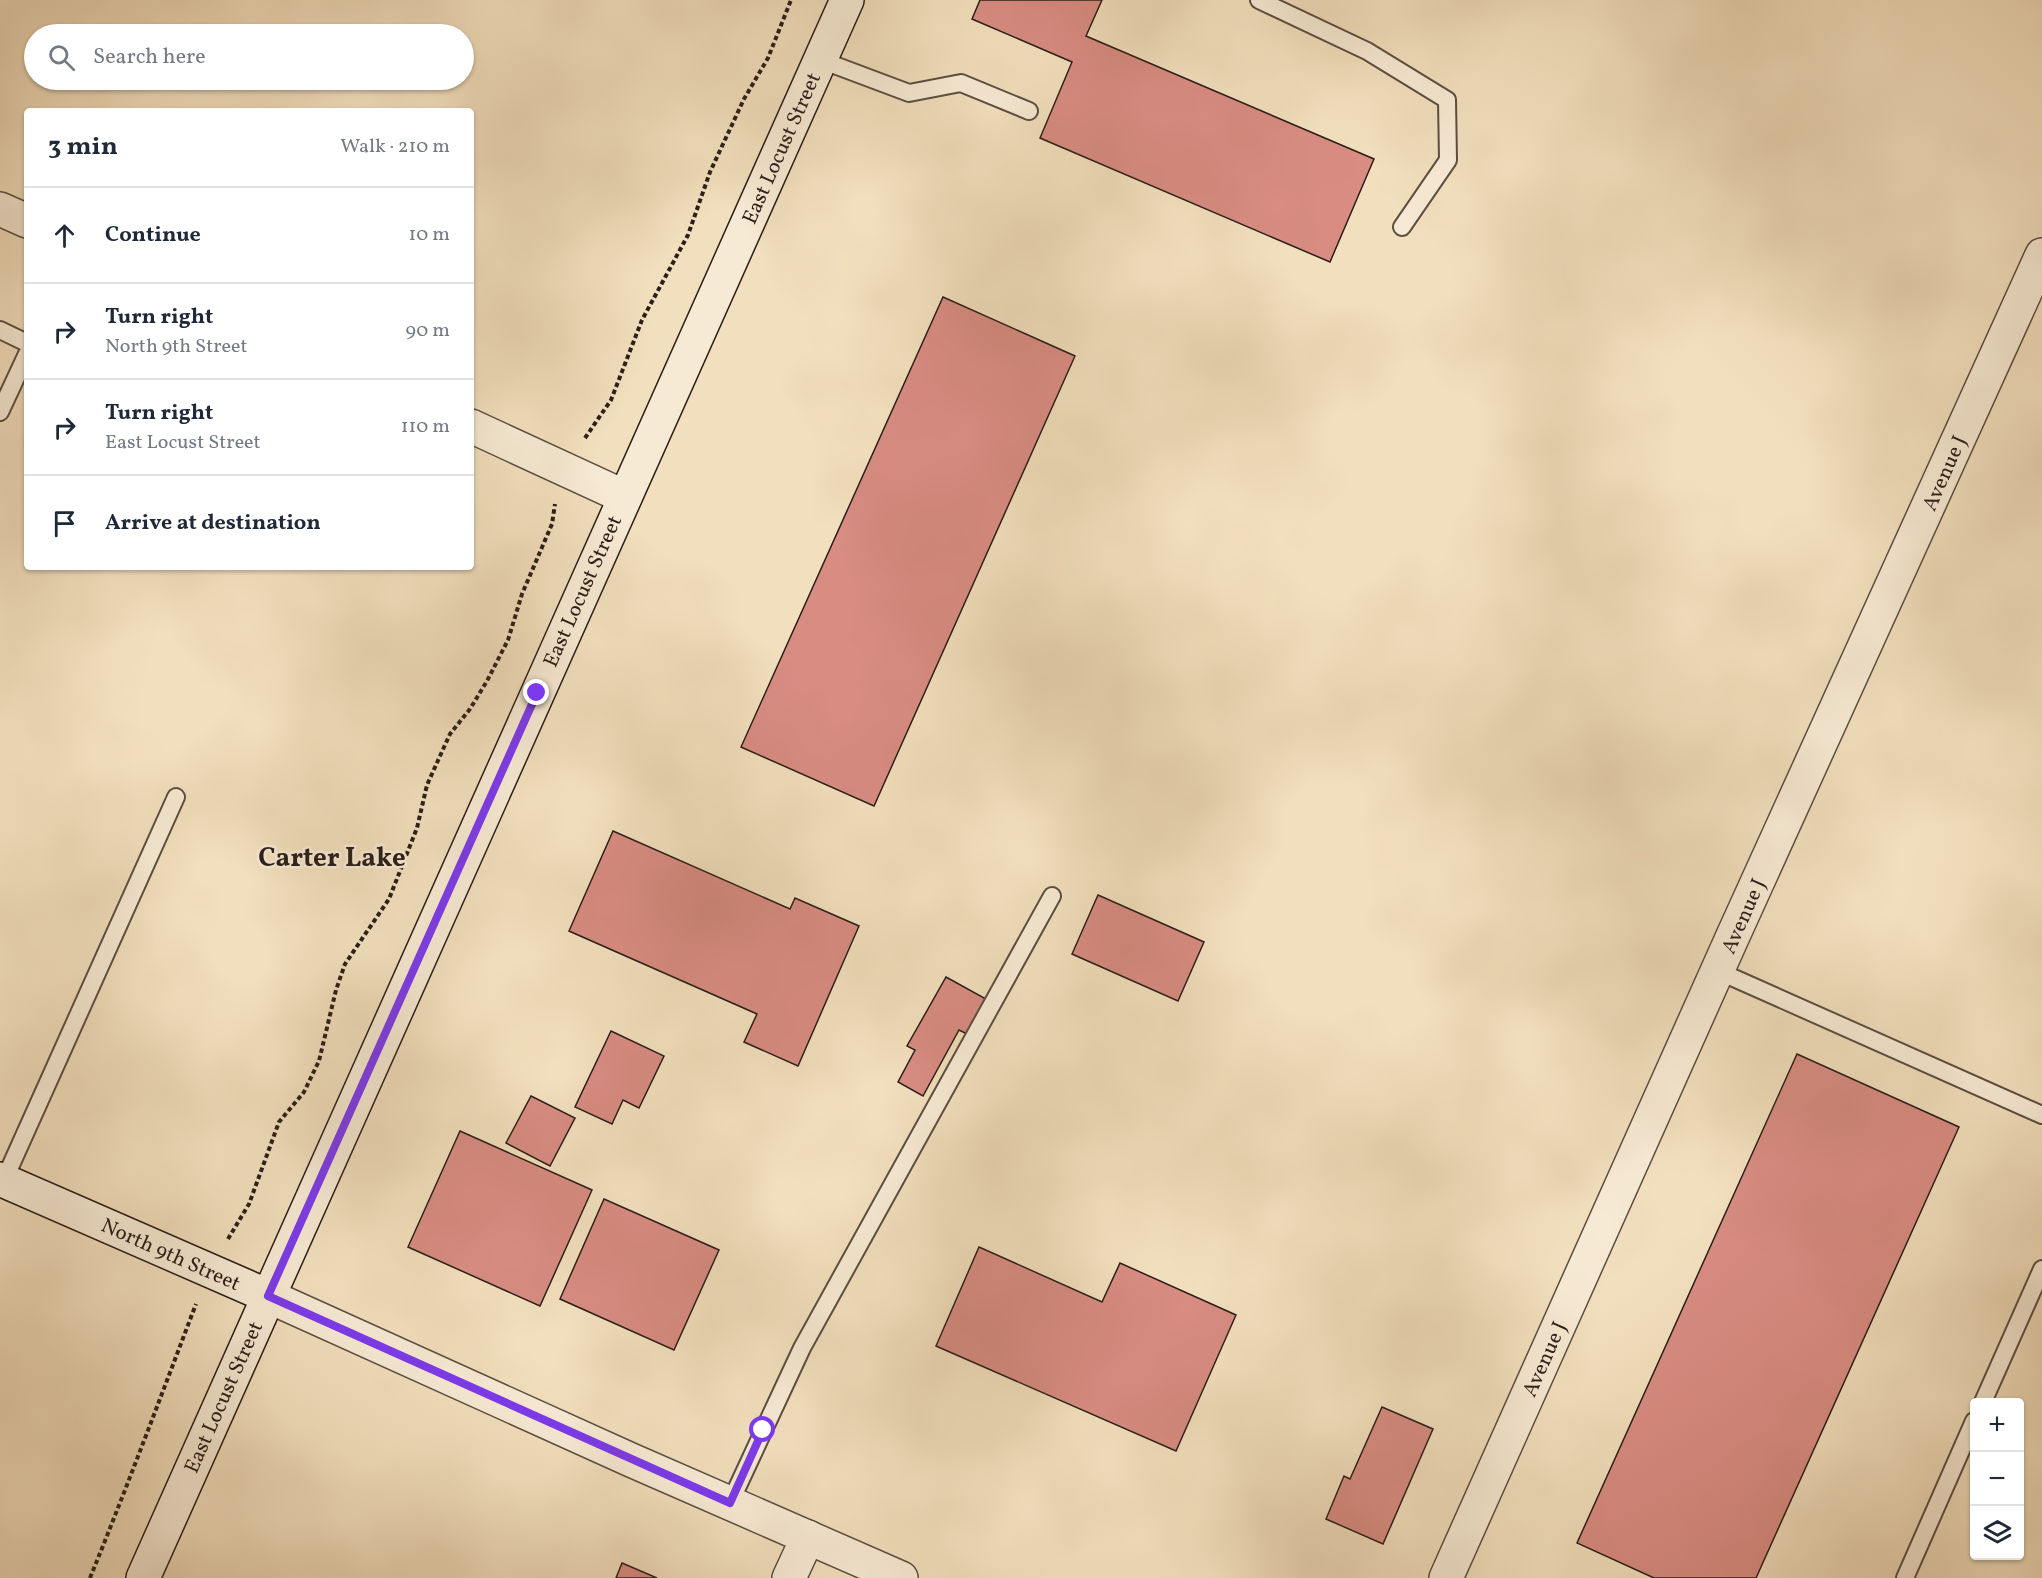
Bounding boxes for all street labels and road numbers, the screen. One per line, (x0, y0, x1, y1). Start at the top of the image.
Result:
street label: East Locust Street (736, 68, 829, 229)
street label: Avenue J (1916, 431, 1975, 516)
street label: East Locust Street (537, 511, 630, 672)
street label: Avenue J (1715, 874, 1774, 959)
street label: North 9th Street (96, 1212, 245, 1299)
street label: East Locust Street (178, 1317, 271, 1478)
street label: Avenue J (1516, 1317, 1575, 1402)

